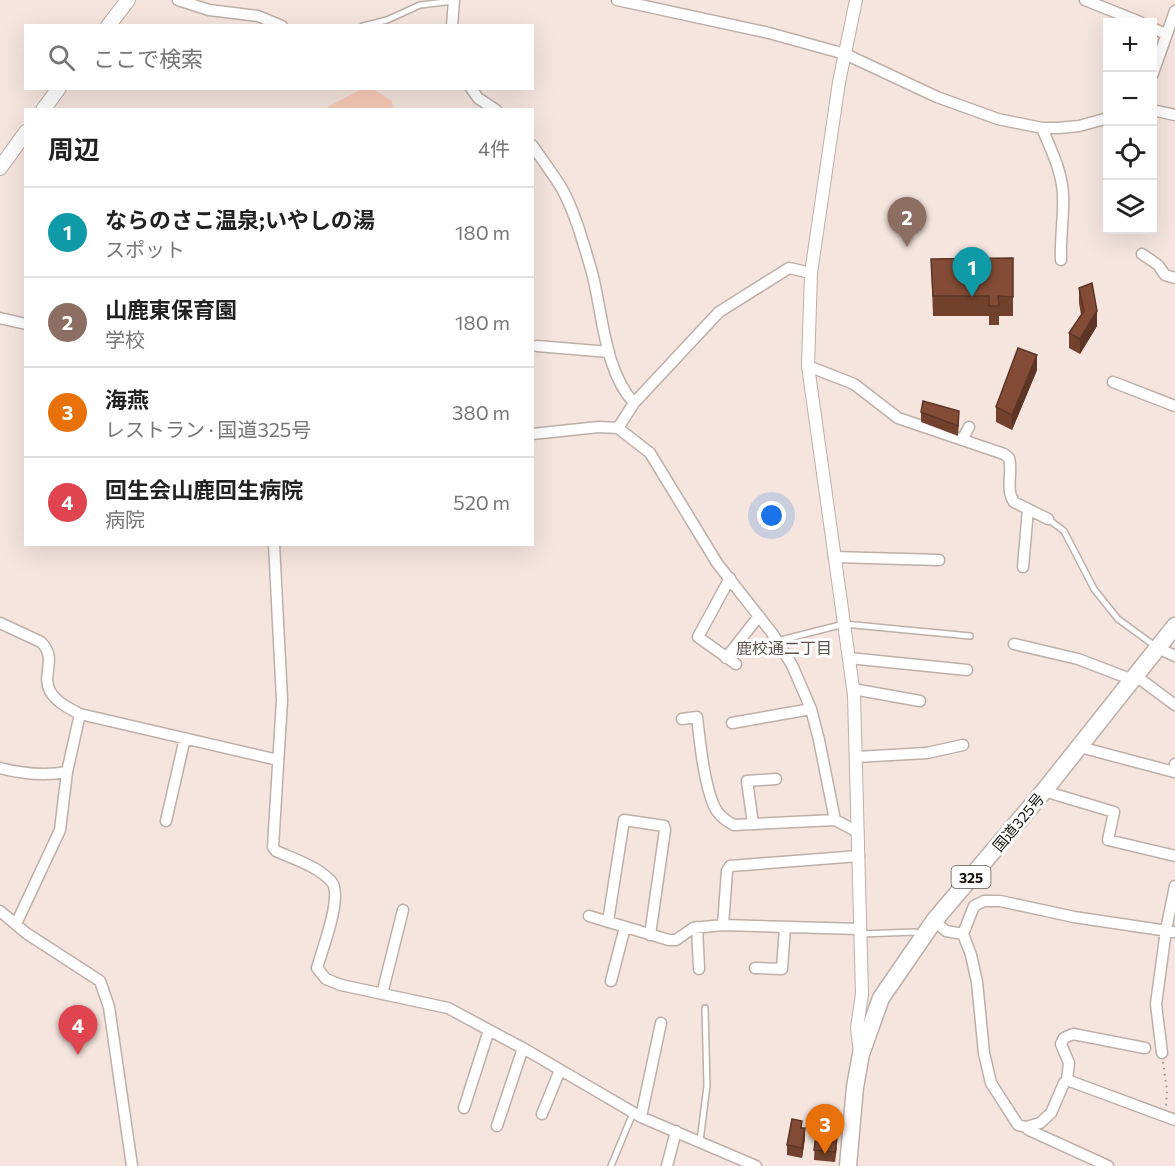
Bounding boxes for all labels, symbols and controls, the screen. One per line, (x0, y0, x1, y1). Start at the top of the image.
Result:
map controls (1103, 18, 1157, 234)
button: + (1103, 18, 1157, 72)
search box (24, 24, 534, 90)
icon: search (45, 41, 78, 74)
text: ここで検索 (93, 45, 203, 72)
button: − (1103, 72, 1157, 126)
button: locate (1103, 126, 1157, 180)
text: 周辺 (48, 133, 100, 164)
text: 4件 (478, 136, 510, 160)
button: layers (1103, 180, 1157, 234)
pin: 2 (888, 198, 926, 247)
text: ならのさこ温泉;いやしの湯 (105, 206, 375, 233)
text: 1 (63, 220, 72, 244)
text: 180 m (455, 220, 510, 244)
text: スポット (105, 237, 185, 261)
pin: 1 (952, 248, 992, 297)
text: 山鹿東保育園 (105, 296, 237, 323)
text: 2 (62, 310, 73, 334)
text: 180 m (455, 310, 510, 334)
text: 学校 (105, 327, 145, 351)
text: 海燕 (105, 386, 149, 413)
text: 3 (62, 400, 73, 424)
text: 380 m (452, 400, 510, 424)
text: レストラン · 国道325号 (105, 417, 311, 441)
text: 回生会山鹿回生病院 (105, 476, 303, 503)
text: 4 (61, 490, 74, 514)
text: 520 m (453, 490, 510, 514)
your location (757, 501, 786, 530)
text: 病院 (105, 507, 145, 531)
district label: 鹿校通二丁目 (736, 638, 832, 657)
street label: 国道325号 (988, 789, 1048, 855)
road number: 325 (952, 866, 990, 888)
pin: 4 (58, 1006, 98, 1055)
pin: 3 (806, 1104, 844, 1154)

